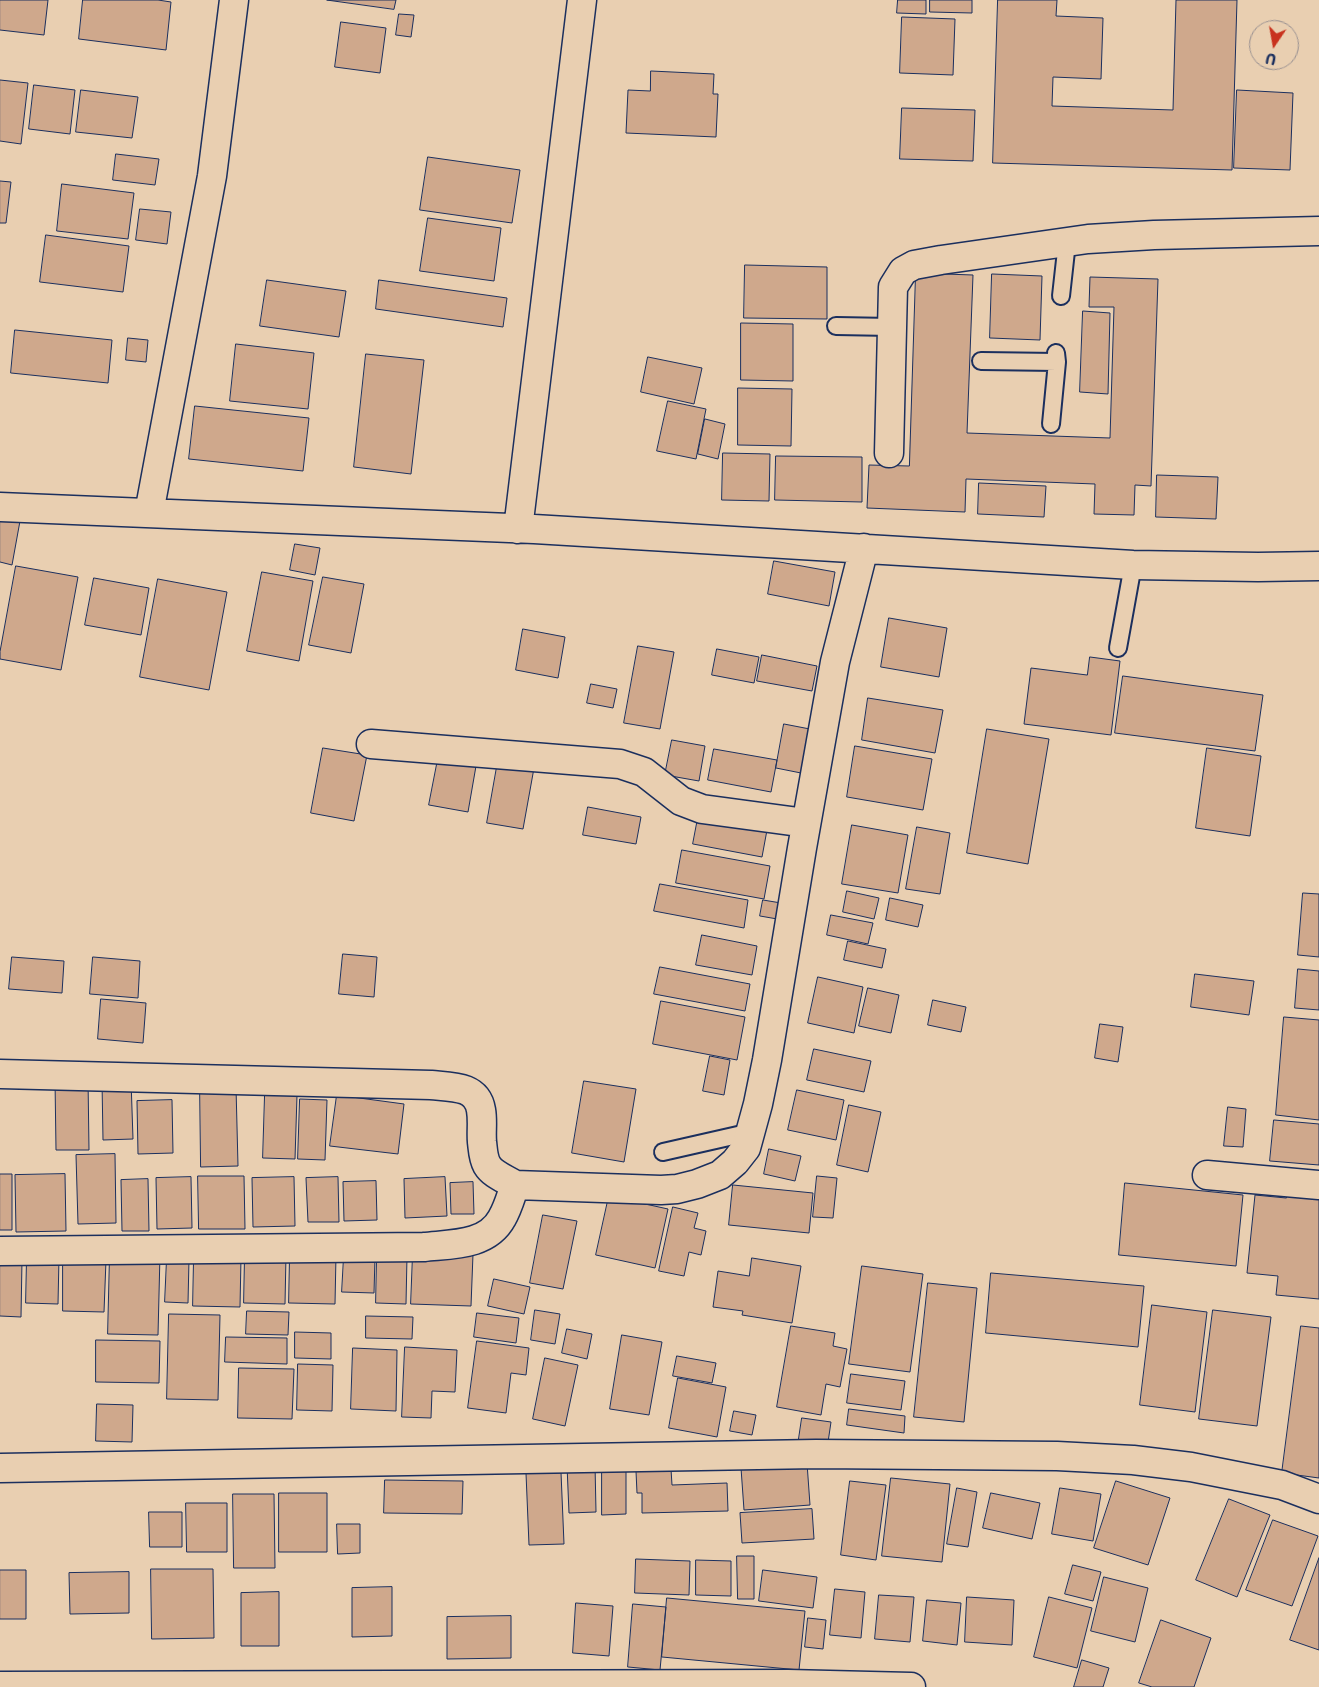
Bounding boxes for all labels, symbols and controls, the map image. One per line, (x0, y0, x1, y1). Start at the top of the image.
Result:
north arrow (1249, 20, 1299, 70)
text: U (1264, 48, 1278, 71)

